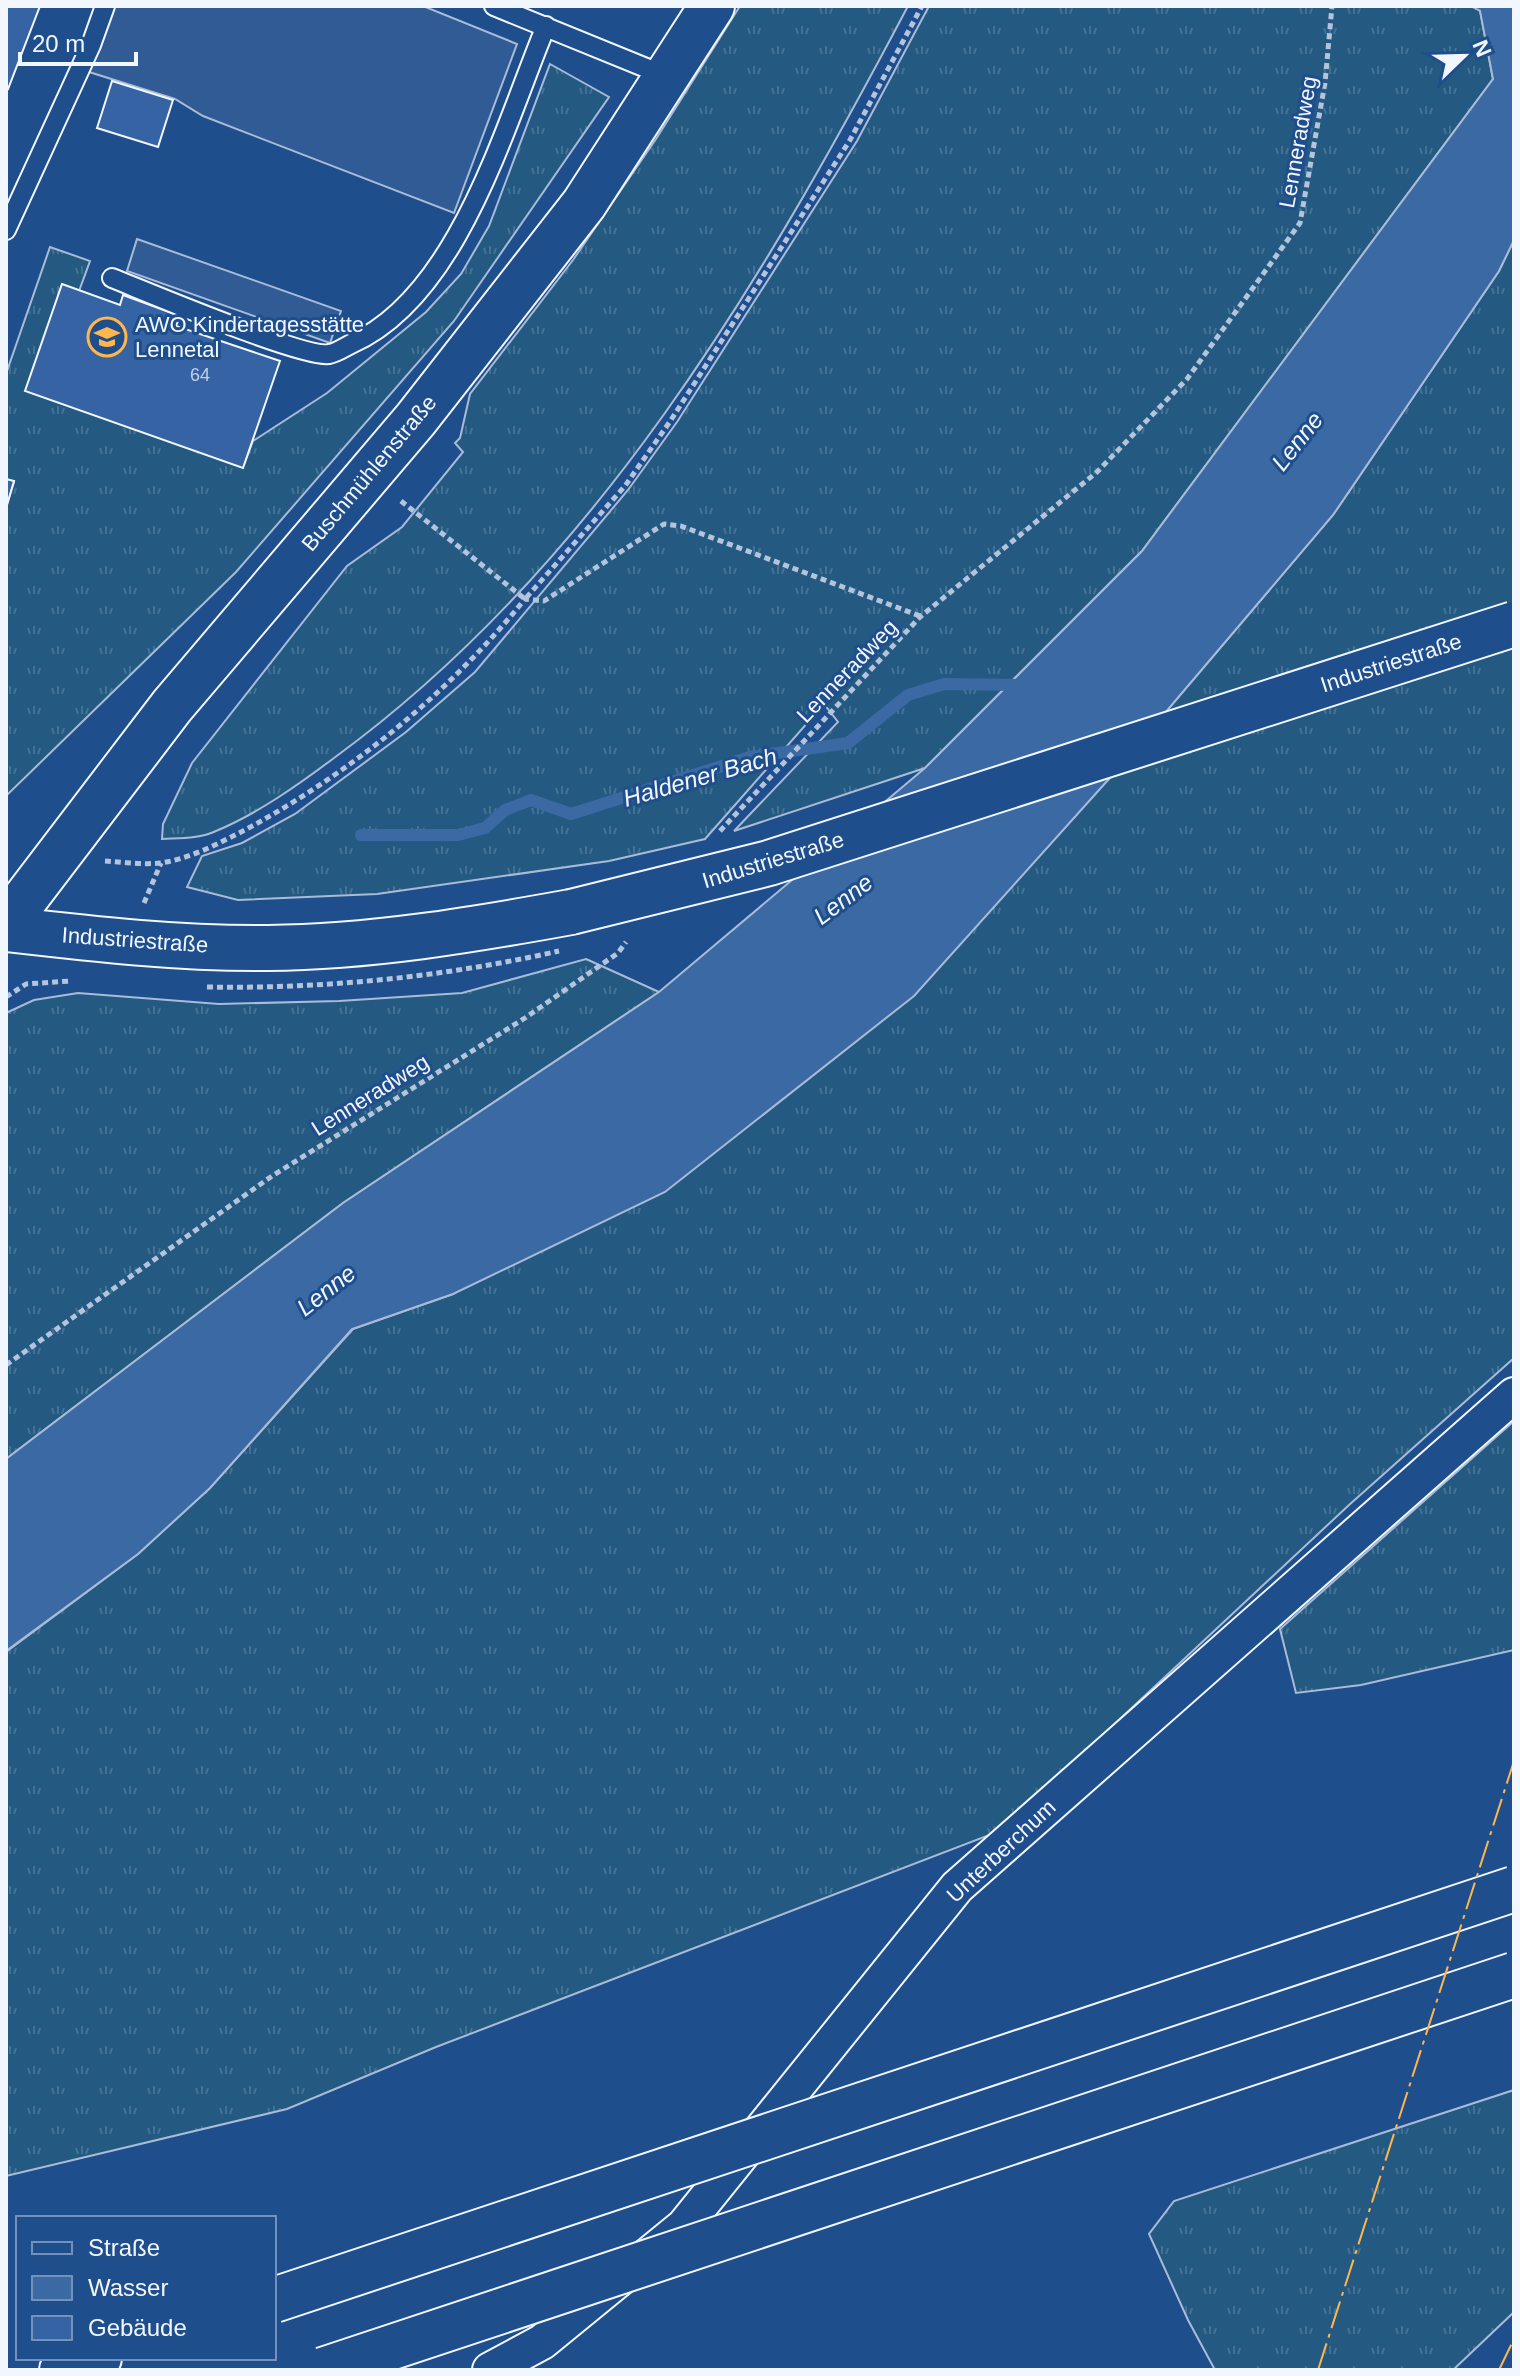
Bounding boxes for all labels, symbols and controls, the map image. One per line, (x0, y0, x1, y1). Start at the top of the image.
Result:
scale bar (20, 16, 136, 66)
north arrow (1424, 16, 1504, 96)
text: 20 m (32, 30, 85, 57)
text: N (1467, 36, 1497, 61)
street label: Lenneradweg (1274, 74, 1322, 210)
place label: AWO Kindertagesstätte Lennetal (135, 312, 364, 362)
school or university icon: AWO Kindertagesstätte Lennetal (86, 316, 128, 358)
house number: 64 (190, 365, 210, 385)
street label: Buschmühlenstraße (297, 390, 441, 556)
water label: Lenne (1266, 406, 1328, 476)
street label: Lenneradweg (792, 614, 902, 728)
street label: Industriestraße (1317, 628, 1465, 698)
water label: Haldener Bach (620, 742, 780, 812)
street label: Industriestraße (699, 827, 847, 893)
water label: Lenne (808, 868, 878, 930)
street label: Industriestraße (61, 922, 209, 958)
street label: Lenneradweg (307, 1049, 433, 1141)
water label: Lenne (291, 1259, 361, 1321)
street label: Unterberchum (942, 1794, 1060, 1908)
legend (16, 2216, 276, 2360)
text: Straße (88, 2234, 160, 2261)
text: Wasser (88, 2274, 168, 2301)
text: Gebäude (88, 2314, 187, 2341)

